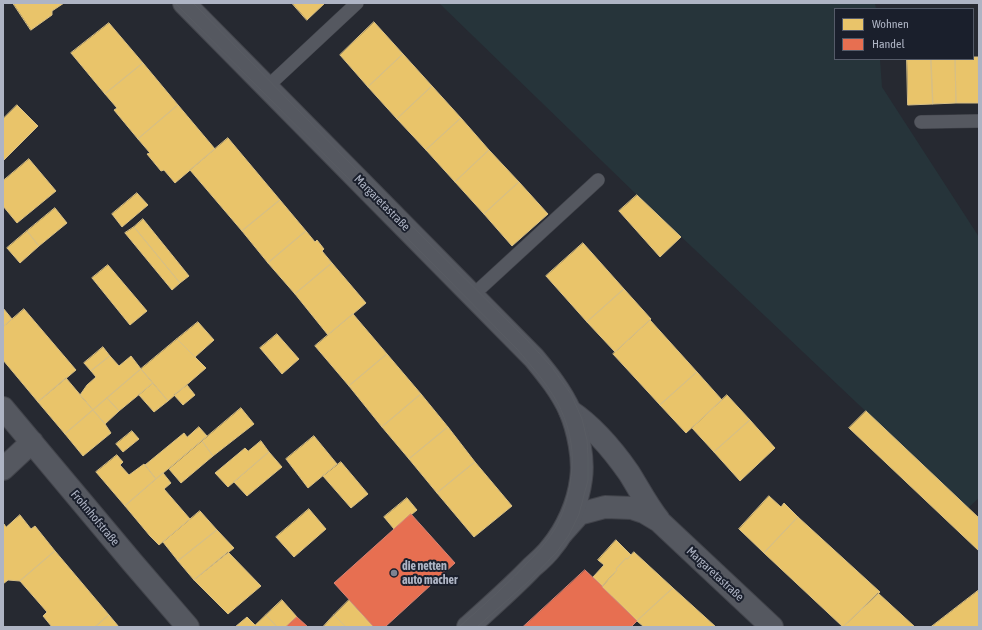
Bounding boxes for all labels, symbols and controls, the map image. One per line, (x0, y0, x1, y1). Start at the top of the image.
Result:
legend (834, 8, 974, 60)
text: Wohnen (872, 17, 909, 31)
text: Handel (872, 37, 905, 51)
street label: Margaretastraße (351, 172, 413, 234)
street label: Frohnhofstraße (68, 487, 122, 549)
street label: Margaretastraße (683, 544, 747, 604)
place label: die netten auto macher (402, 559, 457, 587)
marker: die netten auto macher (389, 568, 399, 578)

